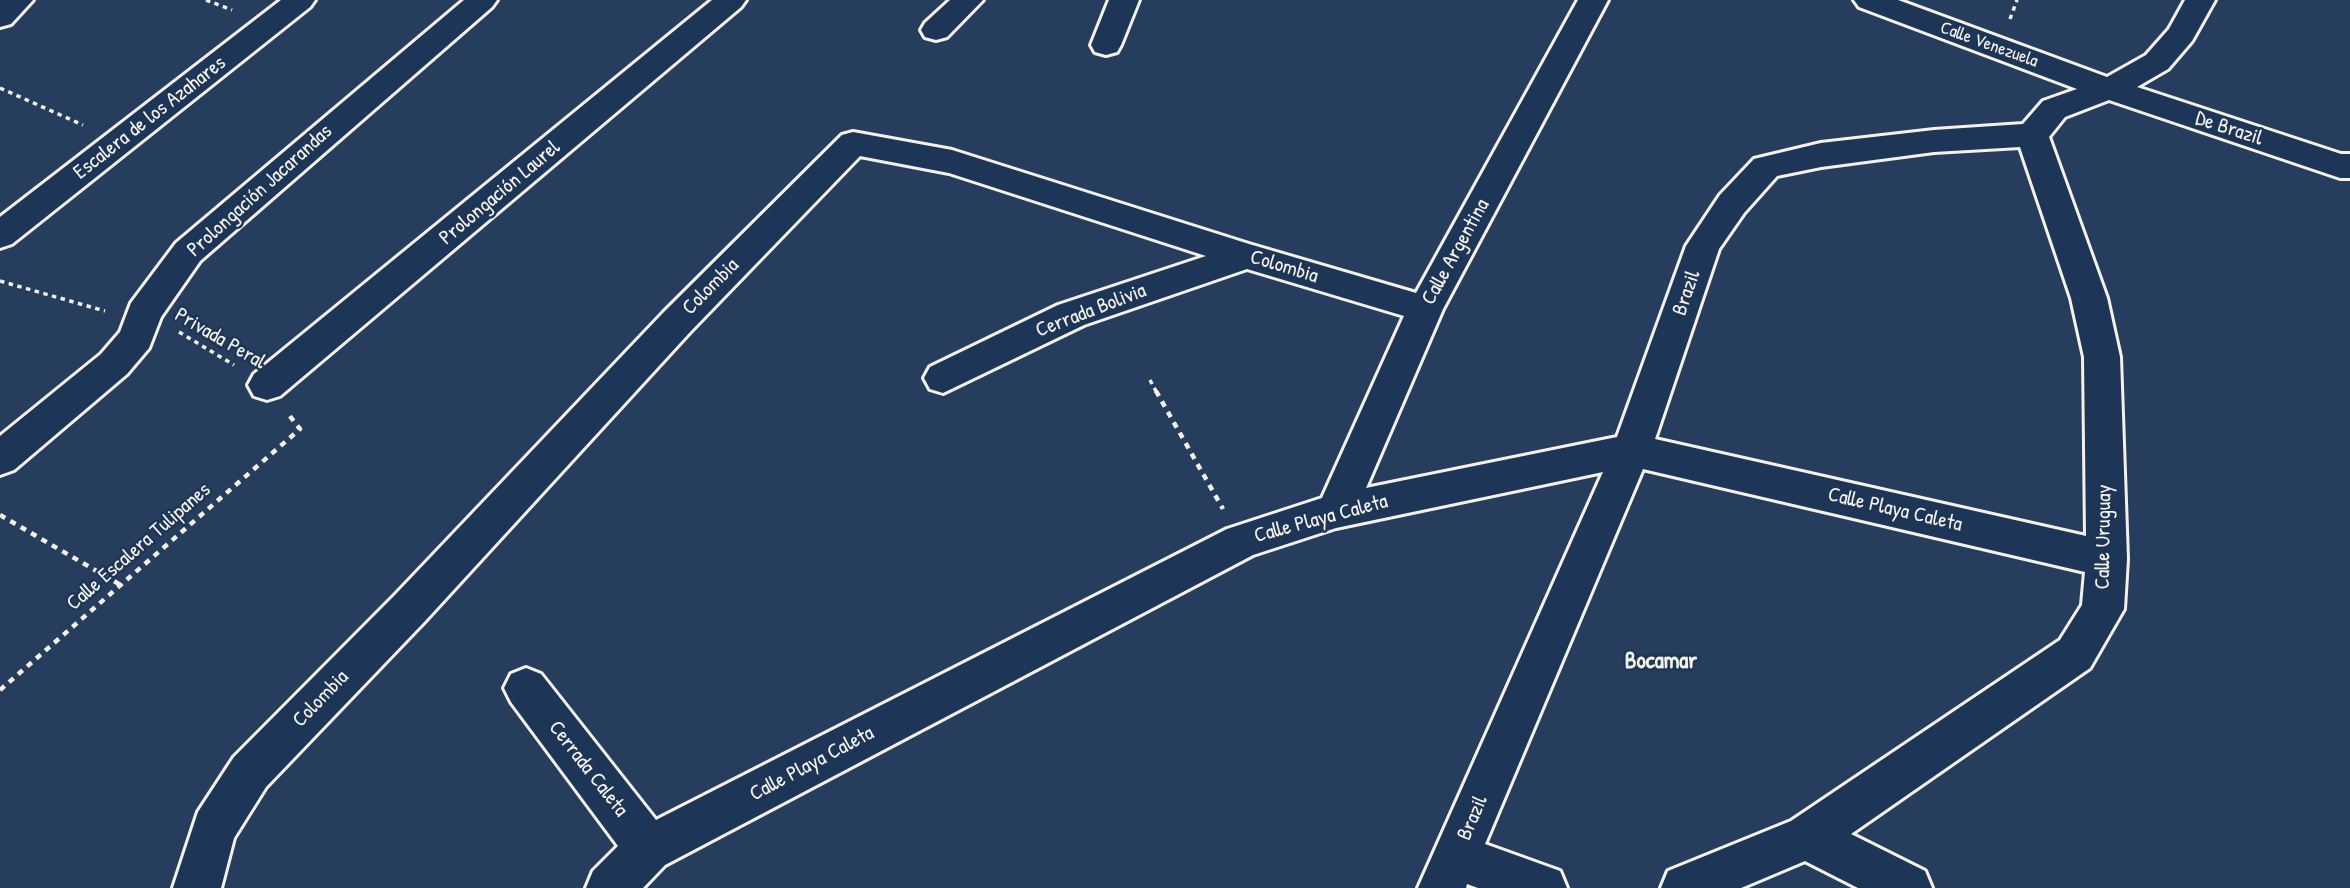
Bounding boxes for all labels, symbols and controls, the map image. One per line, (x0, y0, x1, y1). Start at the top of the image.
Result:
street label: Calle Venezuela (1937, 17, 2041, 73)
street label: Escalera de los Azahares (69, 51, 231, 185)
street label: De Brazil (2192, 106, 2266, 152)
street label: Prolongación Jacarandas (182, 119, 338, 263)
street label: Prolongación Laurel (434, 135, 566, 251)
street label: Calle Argentina (1417, 195, 1495, 309)
street label: Colombia (1247, 245, 1321, 289)
street label: Colombia (677, 253, 745, 321)
street label: Brazil (1668, 267, 1706, 319)
street label: Cerrada Bolivia (1032, 278, 1150, 344)
street label: Privada Peral (170, 303, 270, 375)
street label: Calle Escalera Tulipanes (62, 478, 216, 616)
street label: Calle Playa Caleta (1825, 482, 1965, 538)
street label: Calle Uruguay (2090, 484, 2118, 590)
street label: Calle Playa Caleta (1252, 489, 1390, 549)
district label: Bocamar (1625, 648, 1697, 676)
street label: Colombia (288, 665, 354, 733)
street label: Cerrada Caleta (543, 716, 633, 822)
street label: Calle Playa Caleta (746, 721, 878, 807)
street label: Brazil (1452, 792, 1494, 844)

